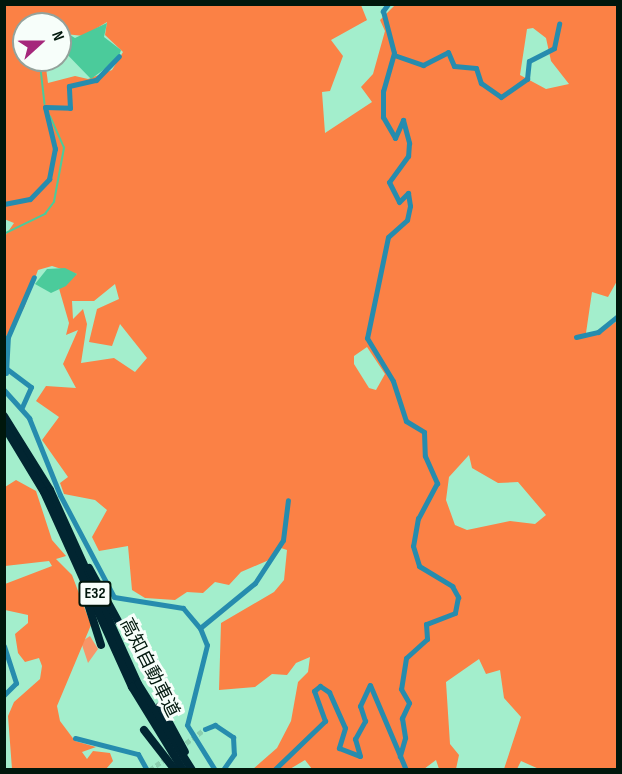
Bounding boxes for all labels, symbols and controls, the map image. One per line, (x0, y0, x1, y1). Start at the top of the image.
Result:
north arrow (12, 12, 72, 72)
text: N (47, 29, 68, 43)
road number: E32 (77, 581, 113, 607)
street label: 高知自動車道 (115, 615, 183, 721)

